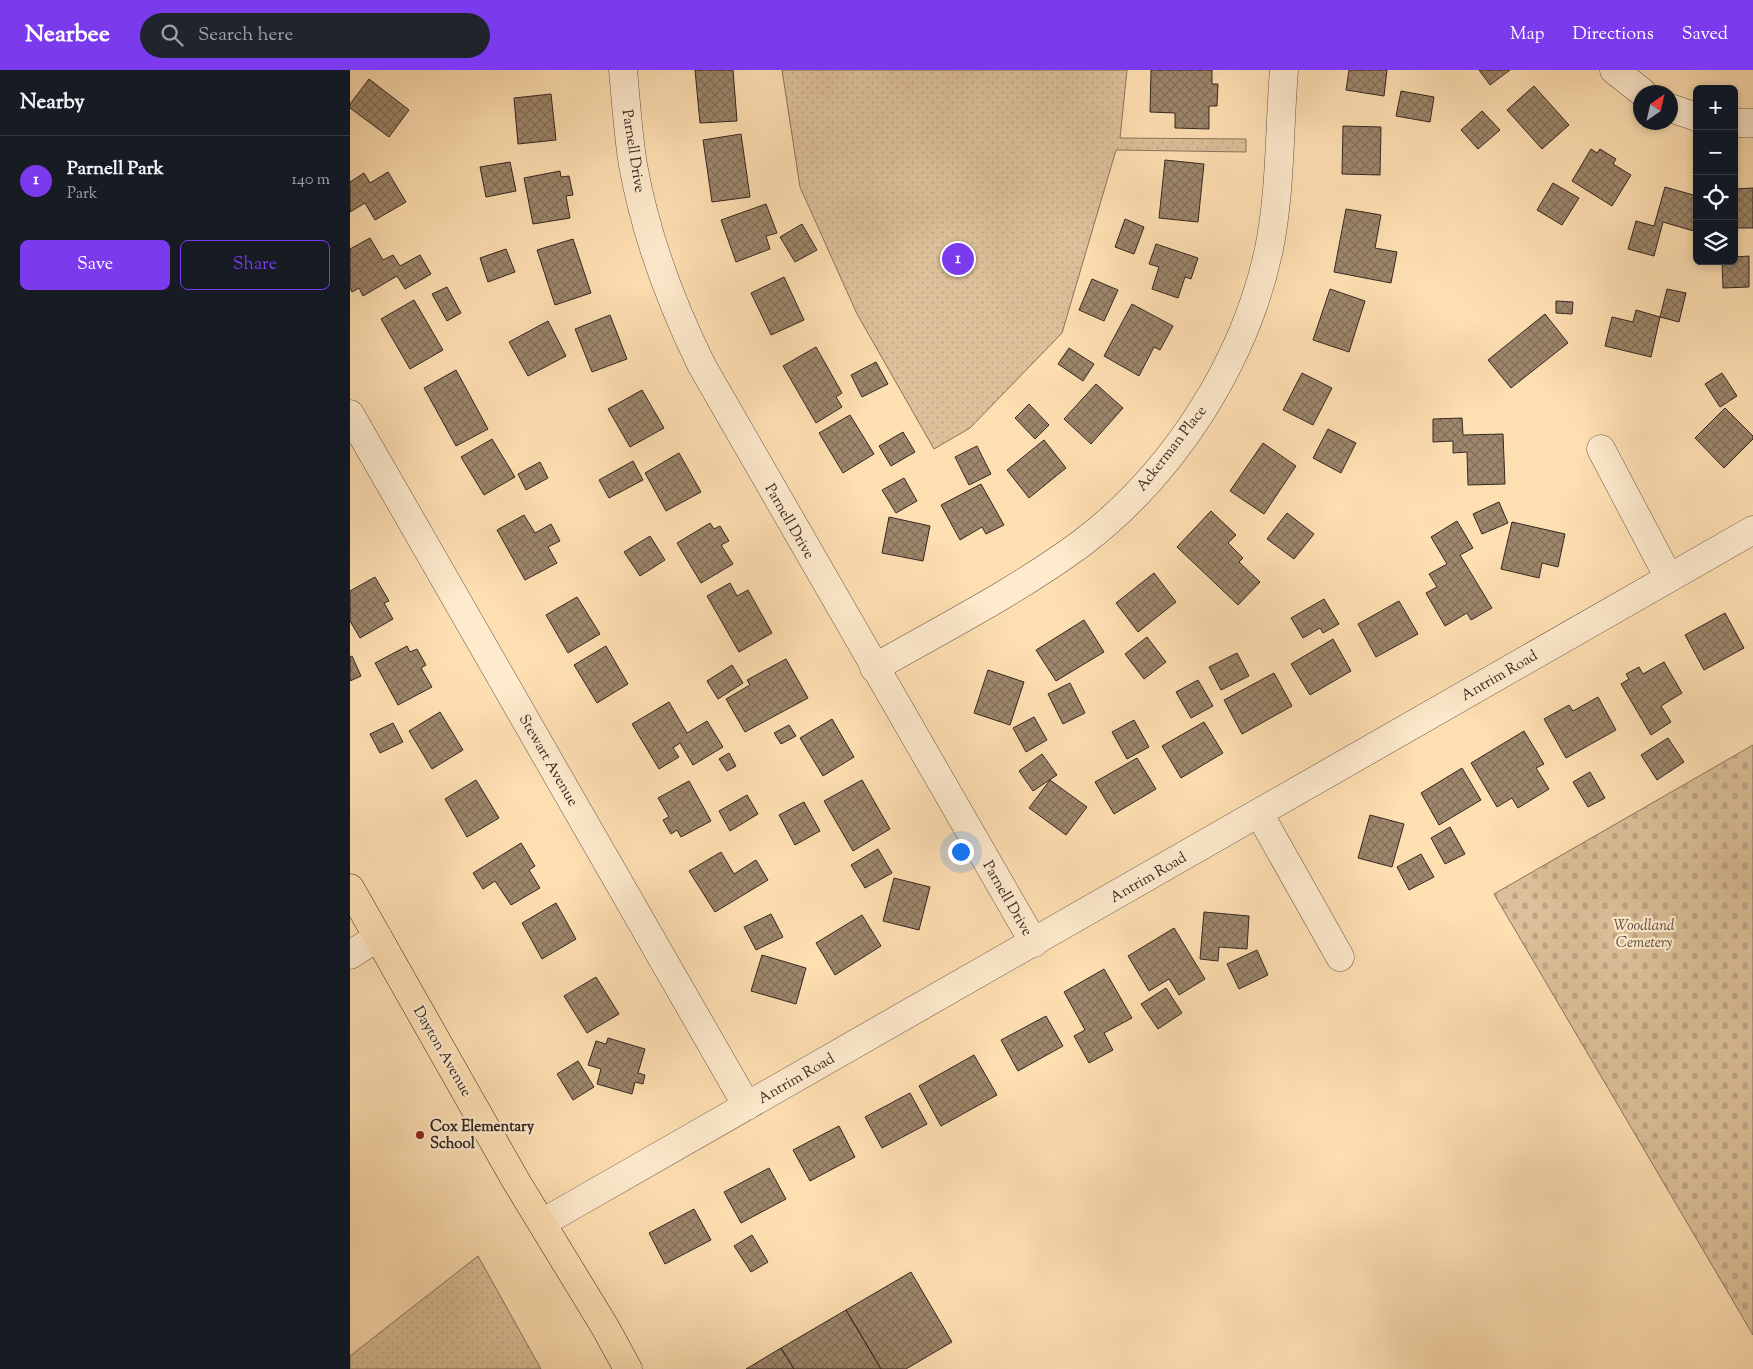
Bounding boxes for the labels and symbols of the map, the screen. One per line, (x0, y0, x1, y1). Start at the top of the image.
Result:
north arrow (1633, 85, 1678, 130)
street label: Parnell Drive (616, 108, 649, 194)
pin: 1 (942, 240, 974, 278)
street label: Ackerman Place (1132, 402, 1212, 496)
street label: Parnell Drive (759, 480, 819, 563)
street label: Antrim Road (1458, 646, 1542, 707)
street label: Stewart Avenue (513, 711, 583, 811)
your location (948, 839, 974, 865)
street label: Antrim Road (1107, 848, 1191, 909)
street label: Parnell Drive (977, 857, 1037, 940)
park label: Woodland Cemetery (1614, 916, 1675, 954)
street label: Dayton Avenue (407, 1003, 476, 1101)
street label: Antrim Road (755, 1049, 839, 1110)
place label: Cox Elementary School (430, 1117, 535, 1155)
marker: Cox Elementary School (414, 1129, 426, 1141)

